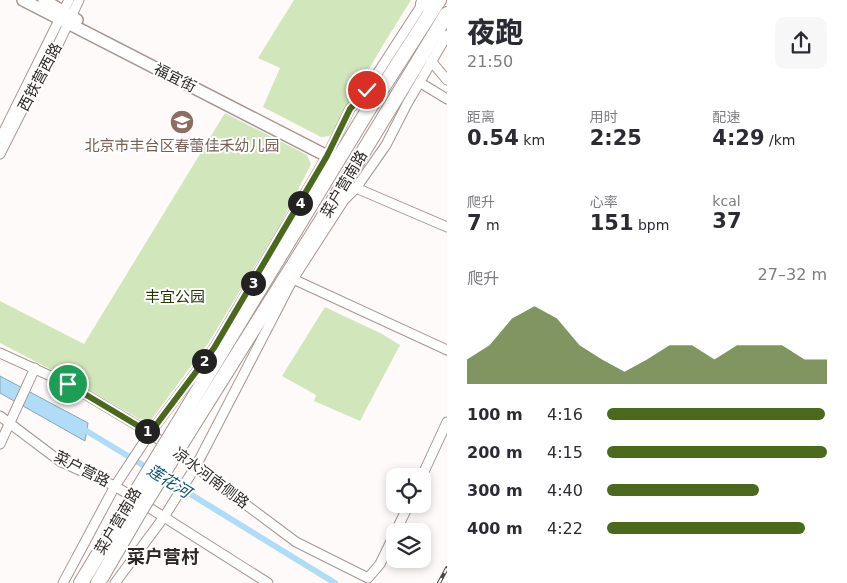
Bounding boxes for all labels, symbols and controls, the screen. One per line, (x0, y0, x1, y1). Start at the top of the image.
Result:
text: 夜跑 (467, 16, 523, 49)
button: share (775, 17, 827, 69)
street label: 西铁营西路 (14, 40, 66, 114)
text: 21:50 (467, 52, 513, 71)
street label: 福宜街 (151, 60, 199, 96)
pin (346, 69, 388, 111)
icon: check (353, 76, 381, 104)
school or university icon: 北京市丰台区春蕾佳禾幼儿园 (169, 109, 195, 135)
text: 距离 (467, 109, 495, 125)
text: 用时 (590, 109, 618, 125)
text: 配速 (712, 109, 740, 125)
text: 0.54 (467, 126, 519, 150)
text: 2:25 (590, 126, 642, 150)
text: 4:29 (712, 126, 765, 150)
text: km (519, 132, 545, 148)
text: /km (765, 132, 795, 148)
place label: 北京市丰台区春蕾佳禾幼儿园 (84, 137, 280, 155)
street label: 菜户营南路 (317, 147, 371, 221)
pin: 4 (288, 190, 312, 216)
text: kcal (712, 193, 741, 209)
text: 爬升 (467, 194, 495, 210)
text: 心率 (590, 194, 618, 210)
text: 4 (296, 195, 305, 211)
text: 37 (712, 209, 742, 233)
text: 7 (467, 211, 482, 235)
text: 151 (590, 211, 634, 235)
text: m (482, 217, 500, 233)
text: bpm (634, 217, 669, 233)
text: 27–32 m (758, 265, 827, 284)
text: 爬升 (467, 269, 499, 288)
pin: 3 (240, 270, 266, 296)
text: 3 (249, 275, 258, 291)
park label: 丰宜公园 (145, 288, 205, 306)
pin: 2 (192, 348, 216, 374)
text: 2 (200, 353, 209, 369)
pin (47, 363, 89, 405)
icon: arrive (54, 370, 82, 398)
text: 100 m (467, 405, 523, 424)
text: 4:16 (547, 405, 583, 424)
pin: 1 (134, 418, 160, 444)
text: 1 (143, 423, 152, 439)
text: 200 m (467, 443, 523, 462)
text: 4:15 (547, 443, 583, 462)
street label: 凉水河南侧路 (170, 444, 252, 512)
street label: 菜户营路 (51, 447, 113, 491)
water label: 莲花河 (144, 460, 197, 503)
map controls (386, 468, 431, 568)
button: locate (386, 468, 431, 513)
text: 300 m (467, 481, 523, 500)
text: 4:40 (547, 481, 583, 500)
street label: 菜户营南路 (91, 484, 145, 558)
text: 400 m (467, 519, 523, 538)
text: 4:22 (547, 519, 583, 538)
button: layers (386, 523, 431, 568)
district label: 菜户营村 (127, 546, 199, 567)

